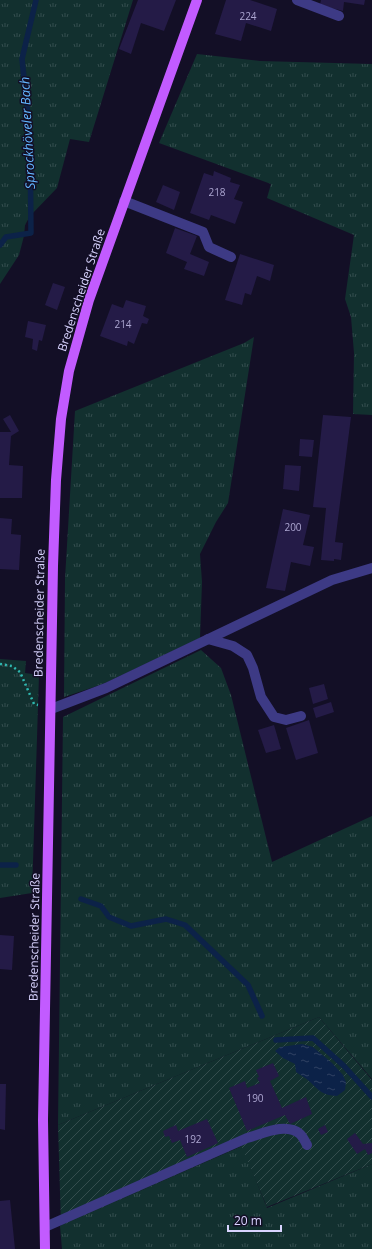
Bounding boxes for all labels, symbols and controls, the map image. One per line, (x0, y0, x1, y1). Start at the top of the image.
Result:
house number: 224 (239, 9, 257, 23)
water label: Sprockhöveler Bach (15, 76, 39, 190)
house number: 218 (208, 185, 226, 199)
street label: Bredenscheider Straße (53, 226, 109, 354)
house number: 214 (114, 317, 132, 331)
house number: 200 (284, 520, 302, 534)
street label: Bredenscheider Straße (29, 549, 49, 677)
street label: Bredenscheider Straße (24, 873, 44, 1001)
house number: 190 (246, 1091, 264, 1105)
house number: 192 (184, 1132, 202, 1146)
scale bar (228, 1207, 281, 1233)
text: 20 m (234, 1212, 262, 1229)

